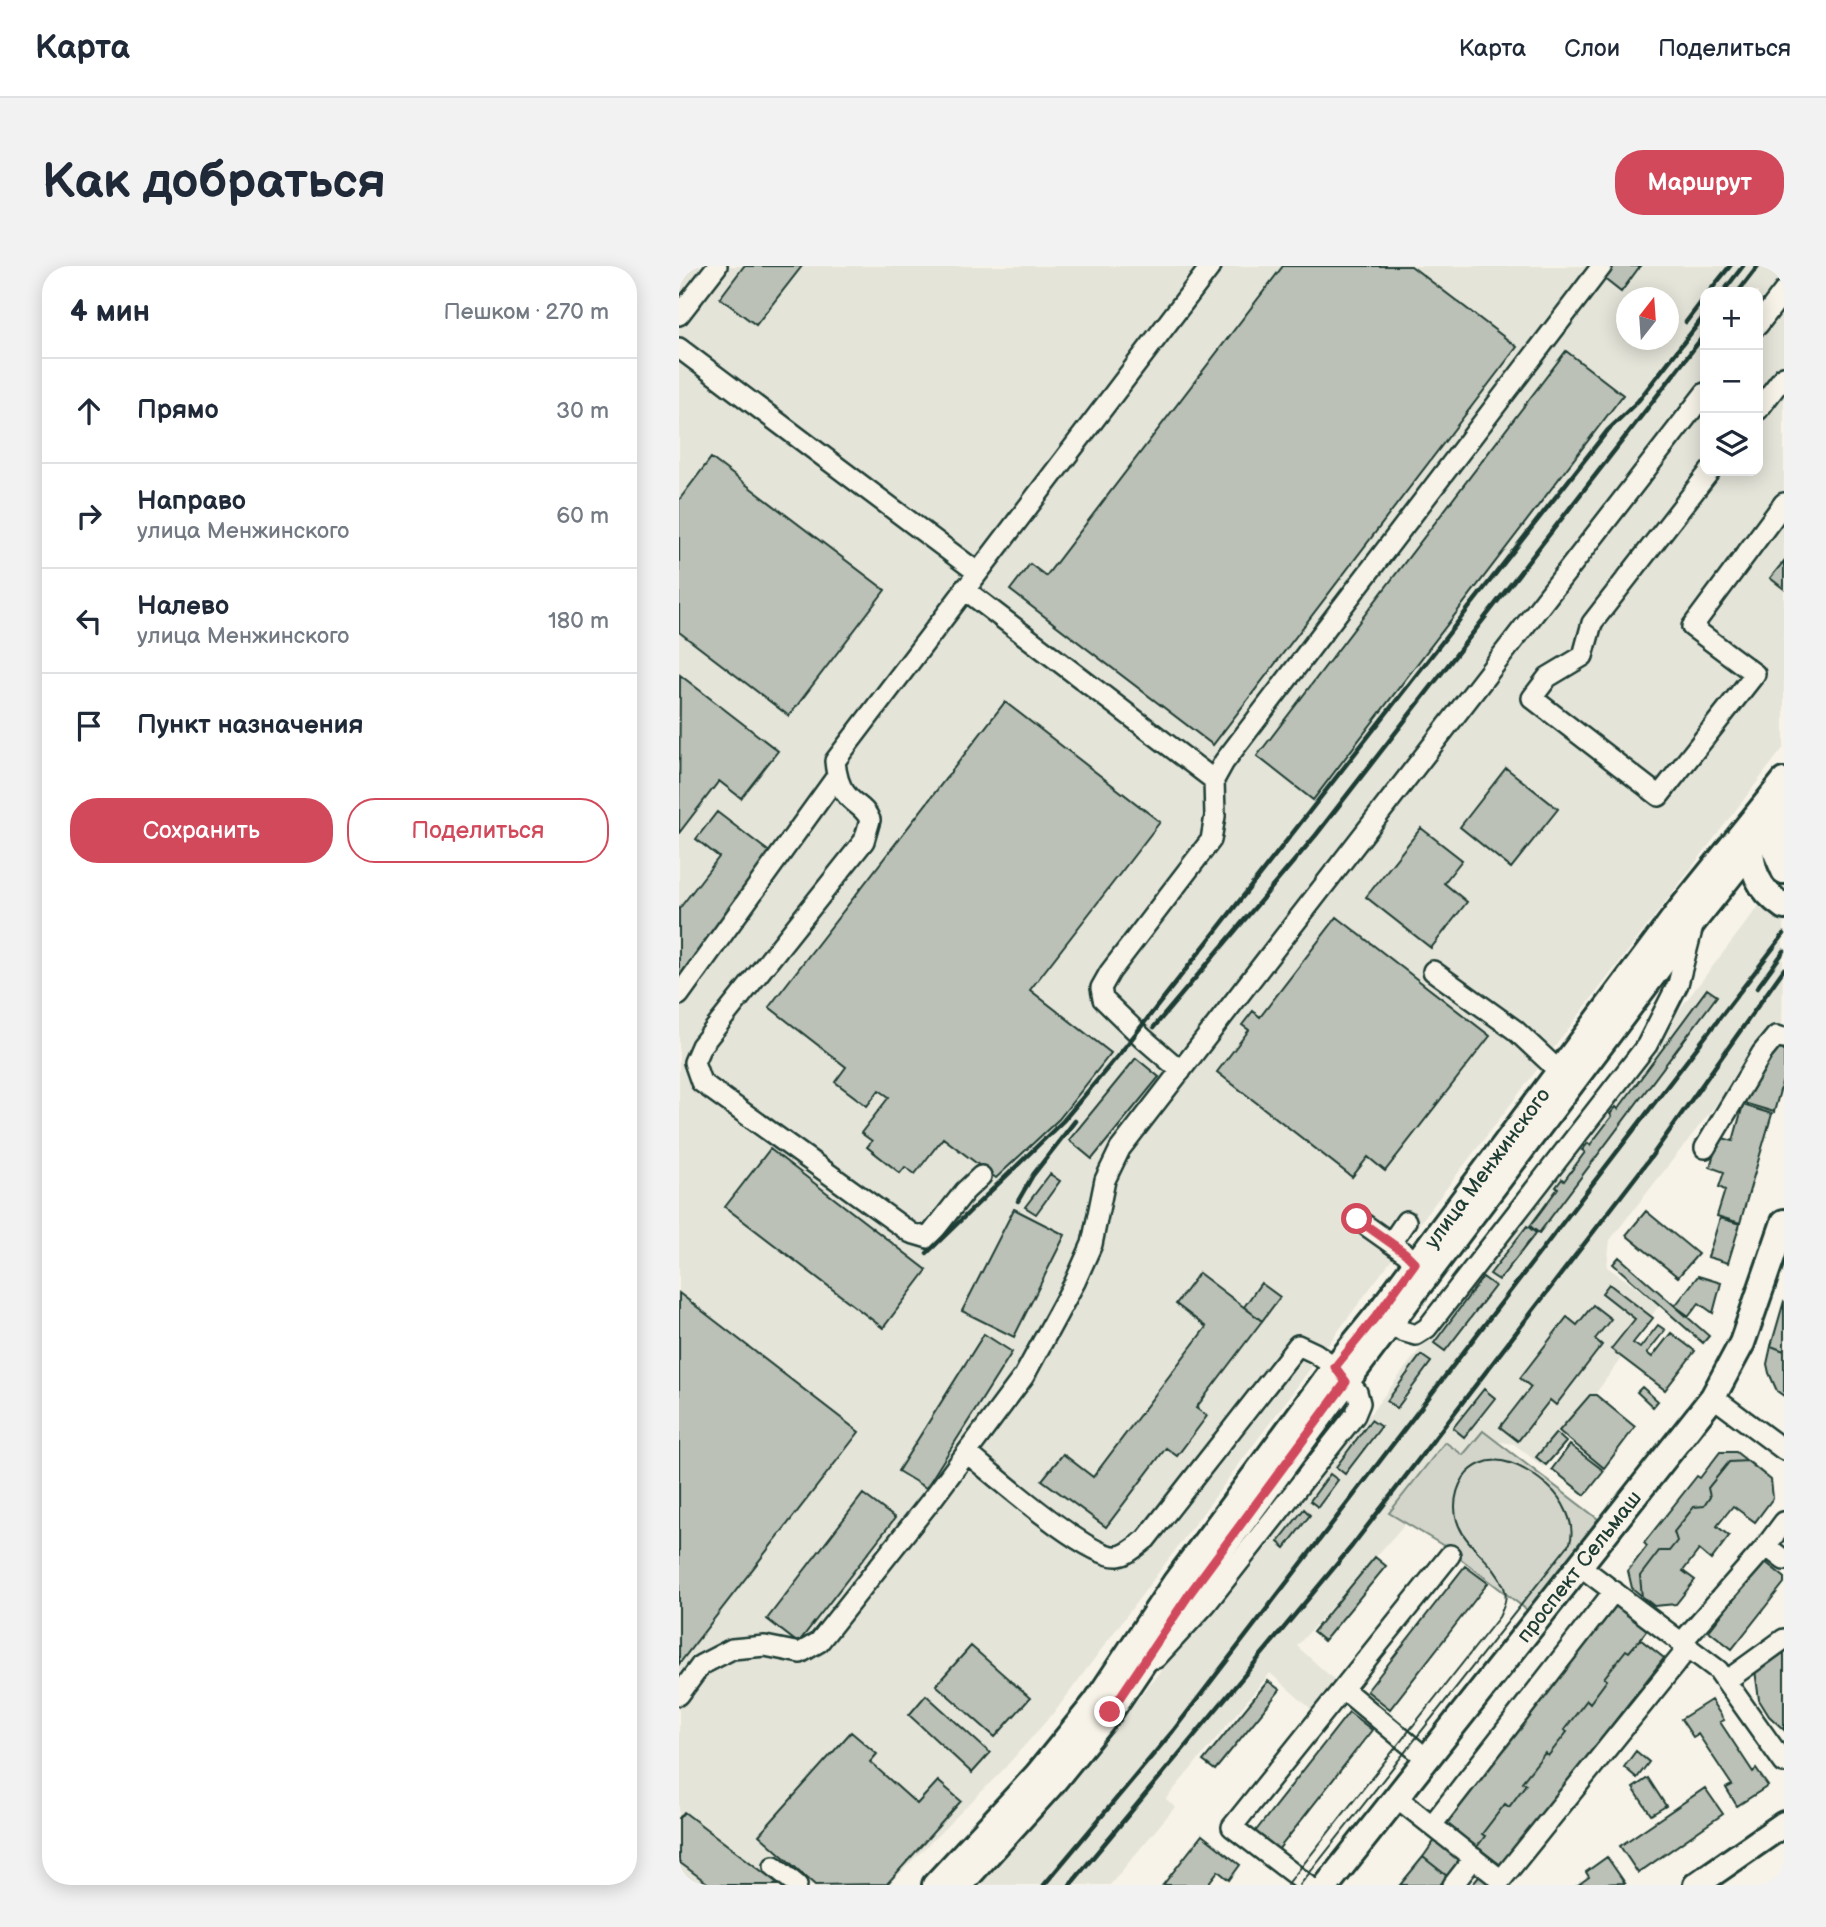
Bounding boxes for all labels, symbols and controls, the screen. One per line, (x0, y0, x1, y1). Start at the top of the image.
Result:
text: Карта (35, 28, 130, 68)
text: Карта (1459, 34, 1526, 63)
text: Слои (1564, 34, 1620, 63)
text: Поделиться (1658, 34, 1791, 63)
button: Маршрут (1615, 150, 1784, 215)
text: Как добраться (42, 153, 386, 212)
north arrow (1616, 287, 1679, 350)
map controls (1700, 287, 1763, 476)
button: + (1700, 287, 1763, 350)
text: 4 мин (70, 294, 150, 330)
text: Пешком · 270 m (444, 298, 609, 326)
button: − (1700, 350, 1763, 413)
icon: ahead (70, 392, 108, 430)
text: Прямо (137, 395, 219, 426)
text: 30 m (556, 397, 609, 425)
button: layers (1700, 413, 1763, 476)
text: Направо (137, 486, 246, 517)
icon: right (70, 497, 108, 535)
text: 60 m (556, 502, 609, 530)
text: улица Менжинского (137, 517, 349, 545)
text: Налево (137, 591, 229, 622)
icon: left (70, 602, 108, 640)
text: 180 m (548, 607, 609, 635)
text: улица Менжинского (137, 622, 349, 650)
icon: arrive (70, 707, 108, 745)
text: Пункт назначения (137, 710, 363, 741)
button: Сохранить (70, 798, 333, 863)
button: Поделиться (347, 798, 609, 863)
street label: улица Менжинского (1419, 1083, 1556, 1254)
route start (1341, 1203, 1372, 1234)
street label: проспект Сельмаш (1512, 1486, 1647, 1648)
route end (1094, 1696, 1125, 1727)

